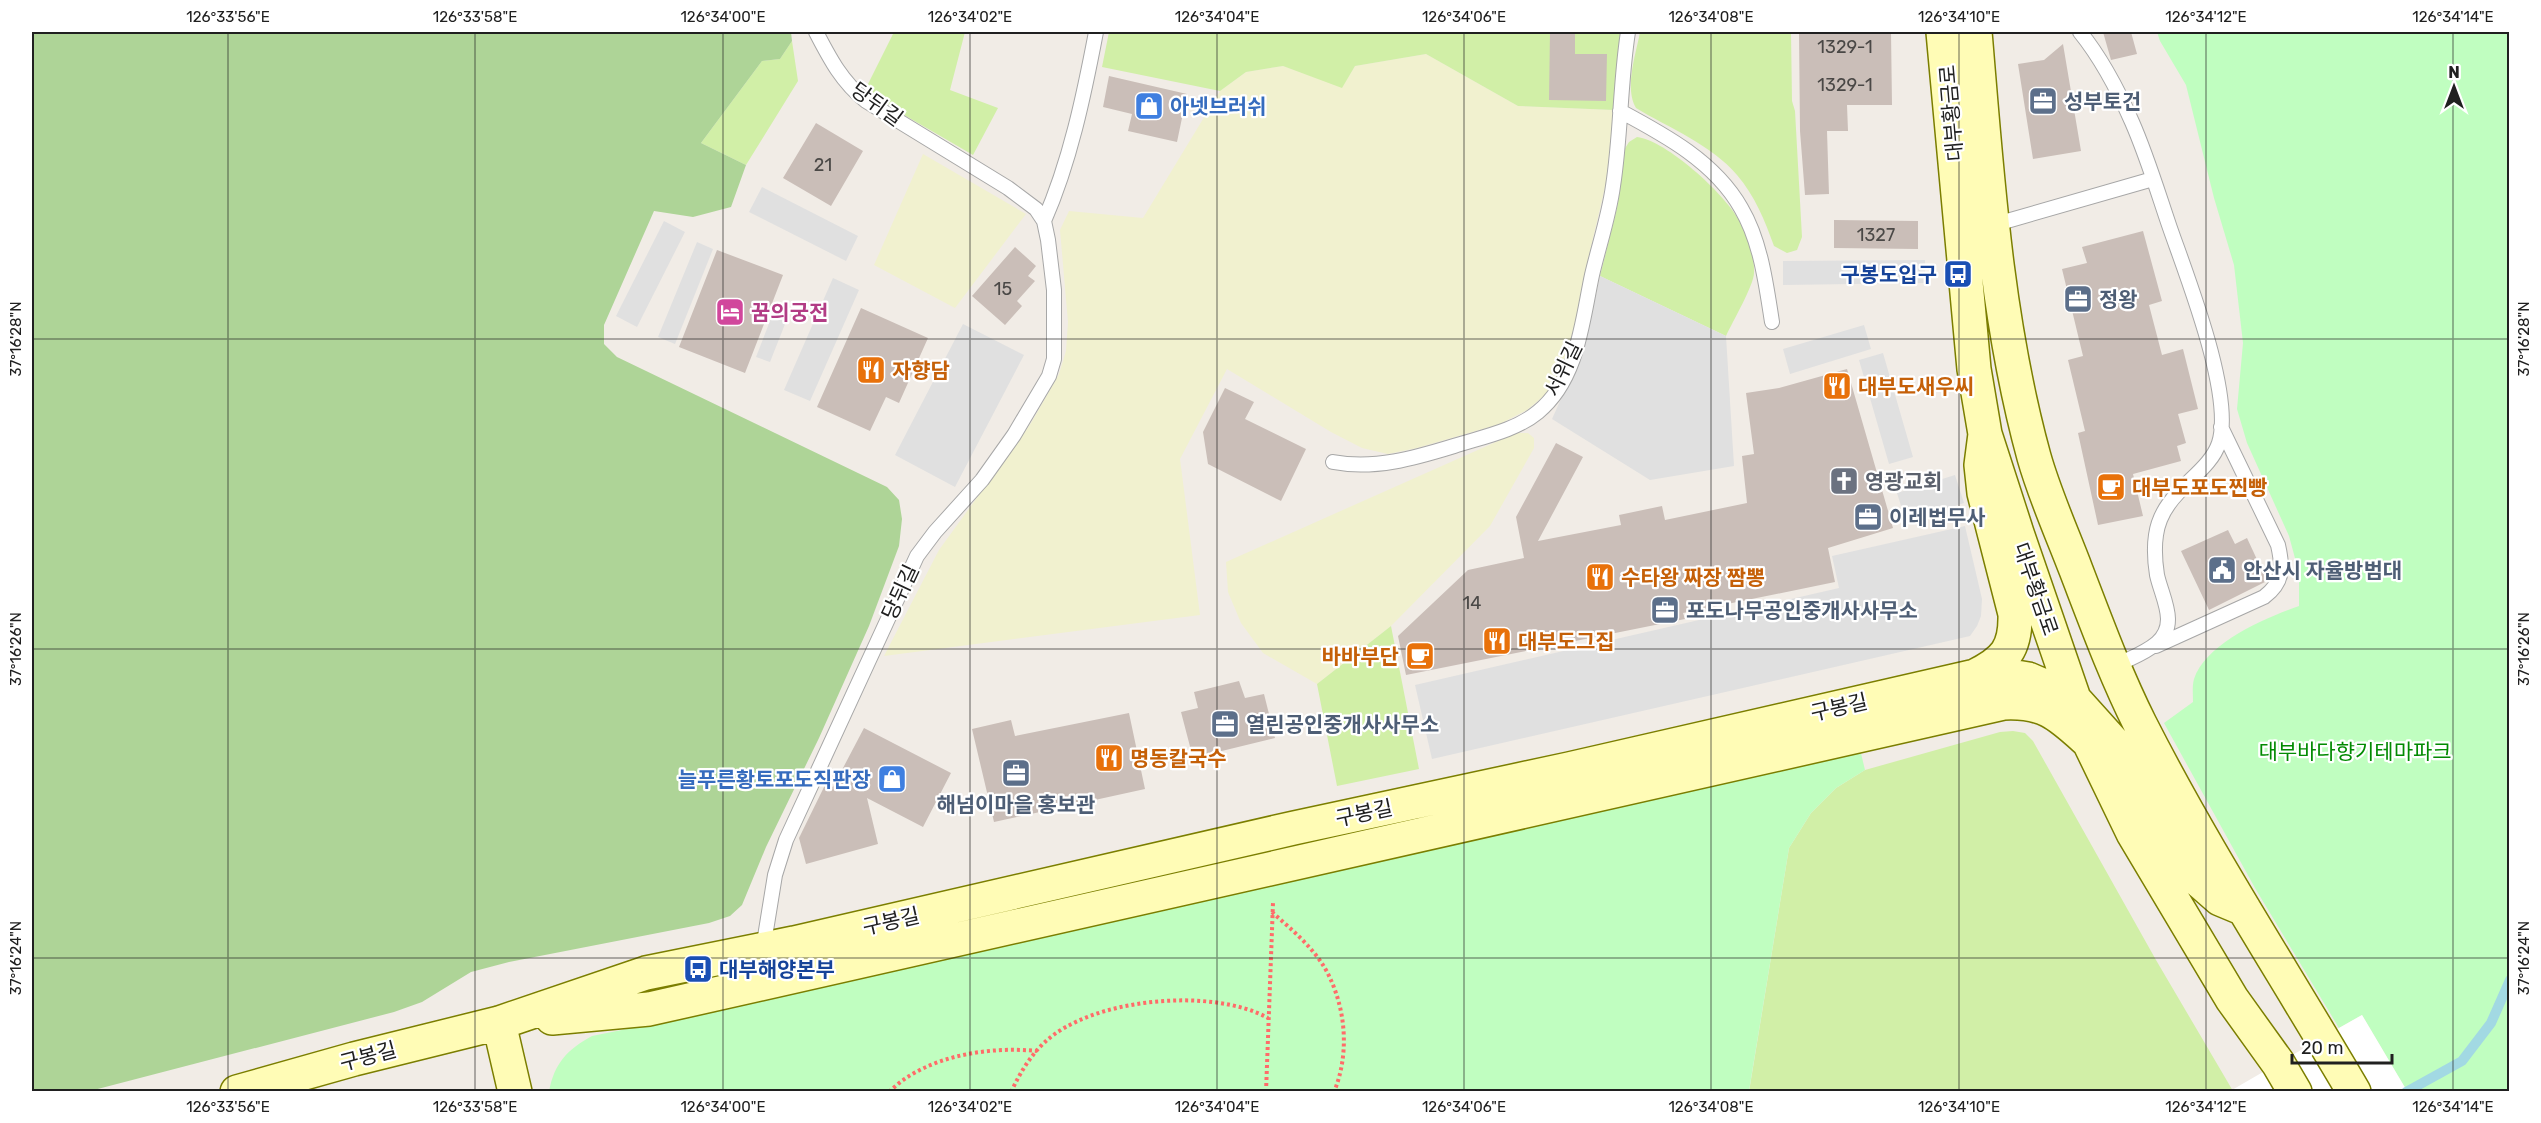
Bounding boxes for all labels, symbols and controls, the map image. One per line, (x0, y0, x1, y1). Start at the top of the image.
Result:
text: 126°33'56"E (186, 8, 270, 26)
text: 126°33'58"E (433, 8, 517, 26)
text: 126°34'00"E (680, 8, 766, 26)
text: 126°34'02"E (928, 8, 1012, 26)
text: 126°34'04"E (1175, 8, 1259, 26)
text: 126°34'06"E (1422, 8, 1506, 26)
text: 126°34'08"E (1668, 8, 1754, 26)
text: 126°34'10"E (1918, 8, 2000, 26)
text: 126°34'12"E (2165, 8, 2247, 26)
text: 126°34'14"E (2412, 8, 2494, 26)
house number: 1329-1 (1817, 36, 1873, 58)
north arrow (2424, 57, 2484, 117)
text: N (2448, 63, 2460, 82)
street label: 대부황금로 (1934, 64, 1968, 162)
house number: 1329-1 (1817, 74, 1873, 96)
street label: 당뒤길 (846, 77, 908, 131)
office icon: 성부토건 (2027, 85, 2059, 117)
place label: 성부토건 (2064, 89, 2141, 114)
shop icon: 아넷브러쉬 (1133, 90, 1165, 122)
place label: 아넷브러쉬 (1170, 94, 1267, 119)
house number: 21 (814, 154, 832, 176)
house number: 1327 (1857, 224, 1895, 246)
bus stop icon: 구봉도입구 (1942, 258, 1974, 290)
place label: 구봉도입구 (1840, 262, 1937, 287)
house number: 15 (994, 278, 1012, 300)
office icon: 정왕 (2062, 283, 2094, 315)
place label: 정왕 (2099, 287, 2138, 312)
hotel icon: 꿈의궁전 (714, 296, 746, 328)
place label: 꿈의궁전 (751, 300, 828, 325)
text: 37°16'28"N (7, 301, 25, 377)
text: 37°16'28"N (2515, 301, 2533, 377)
street label: 서위길 (1539, 337, 1587, 401)
restaurant icon: 자향담 (855, 354, 887, 386)
place label: 자향담 (892, 358, 950, 383)
restaurant icon: 대부도새우씨 (1821, 370, 1853, 402)
place label: 대부도새우씨 (1858, 374, 1974, 399)
church icon: 영광교회 (1828, 465, 1860, 497)
place label: 영광교회 (1865, 469, 1942, 494)
cafe icon: 대부도포도찐빵 (2095, 471, 2127, 503)
place label: 대부도포도찐빵 (2132, 475, 2267, 500)
office icon: 이레법무사 (1852, 501, 1884, 533)
place label: 이레법무사 (1889, 505, 1986, 530)
street label: 대부황금로 (2008, 539, 2064, 639)
public building icon: 안산시 자율방범대 (2206, 554, 2238, 586)
place label: 안산시 자율방범대 (2243, 558, 2402, 583)
street label: 당뒤길 (876, 560, 924, 624)
restaurant icon: 수타왕 짜장 짬뽕 (1584, 561, 1616, 593)
place label: 수타왕 짜장 짬뽕 (1621, 565, 1765, 590)
house number: 14 (1463, 592, 1481, 614)
office icon: 포도나무공인중개사사무소 (1649, 594, 1681, 626)
place label: 포도나무공인중개사사무소 (1686, 598, 1918, 623)
text: 37°16'26"N (7, 612, 25, 686)
text: 37°16'26"N (2515, 612, 2533, 686)
restaurant icon: 대부도그집 (1481, 625, 1513, 657)
place label: 대부도그집 (1518, 629, 1615, 654)
cafe icon: 바바부단 (1404, 640, 1436, 672)
place label: 바바부단 (1322, 644, 1399, 669)
street label: 구봉길 (1808, 688, 1870, 726)
office icon: 열린공인중개사사무소 (1209, 708, 1241, 740)
place label: 열린공인중개사사무소 (1246, 712, 1439, 737)
park label: 대부바다향기테마파크 (2258, 739, 2452, 764)
restaurant icon: 명동칼국수 (1093, 742, 1125, 774)
place label: 명동칼국수 (1130, 746, 1227, 771)
office icon: 해넘이마을 홍보관 (1000, 757, 1032, 789)
shop icon: 늘푸른황토포도직판장 (876, 763, 908, 795)
place label: 늘푸른황토포도직판장 (678, 767, 871, 792)
place label: 해넘이마을 홍보관 (936, 792, 1096, 817)
street label: 구봉길 (1333, 795, 1395, 831)
street label: 구봉길 (860, 902, 922, 940)
text: 37°16'24"N (7, 921, 25, 995)
text: 37°16'24"N (2515, 921, 2533, 995)
bus stop icon: 대부해양본부 (682, 953, 714, 985)
place label: 대부해양본부 (719, 957, 835, 982)
scale bar (2292, 1027, 2392, 1065)
street label: 구봉길 (337, 1036, 399, 1076)
text: 20 m (2301, 1037, 2343, 1059)
text: 126°33'56"E (186, 1098, 270, 1116)
text: 126°33'58"E (433, 1098, 517, 1116)
text: 126°34'00"E (680, 1098, 766, 1116)
text: 126°34'02"E (928, 1098, 1012, 1116)
text: 126°34'04"E (1175, 1098, 1259, 1116)
text: 126°34'06"E (1422, 1098, 1506, 1116)
text: 126°34'08"E (1668, 1098, 1754, 1116)
text: 126°34'10"E (1918, 1098, 2000, 1116)
text: 126°34'12"E (2165, 1098, 2247, 1116)
text: 126°34'14"E (2412, 1098, 2494, 1116)

